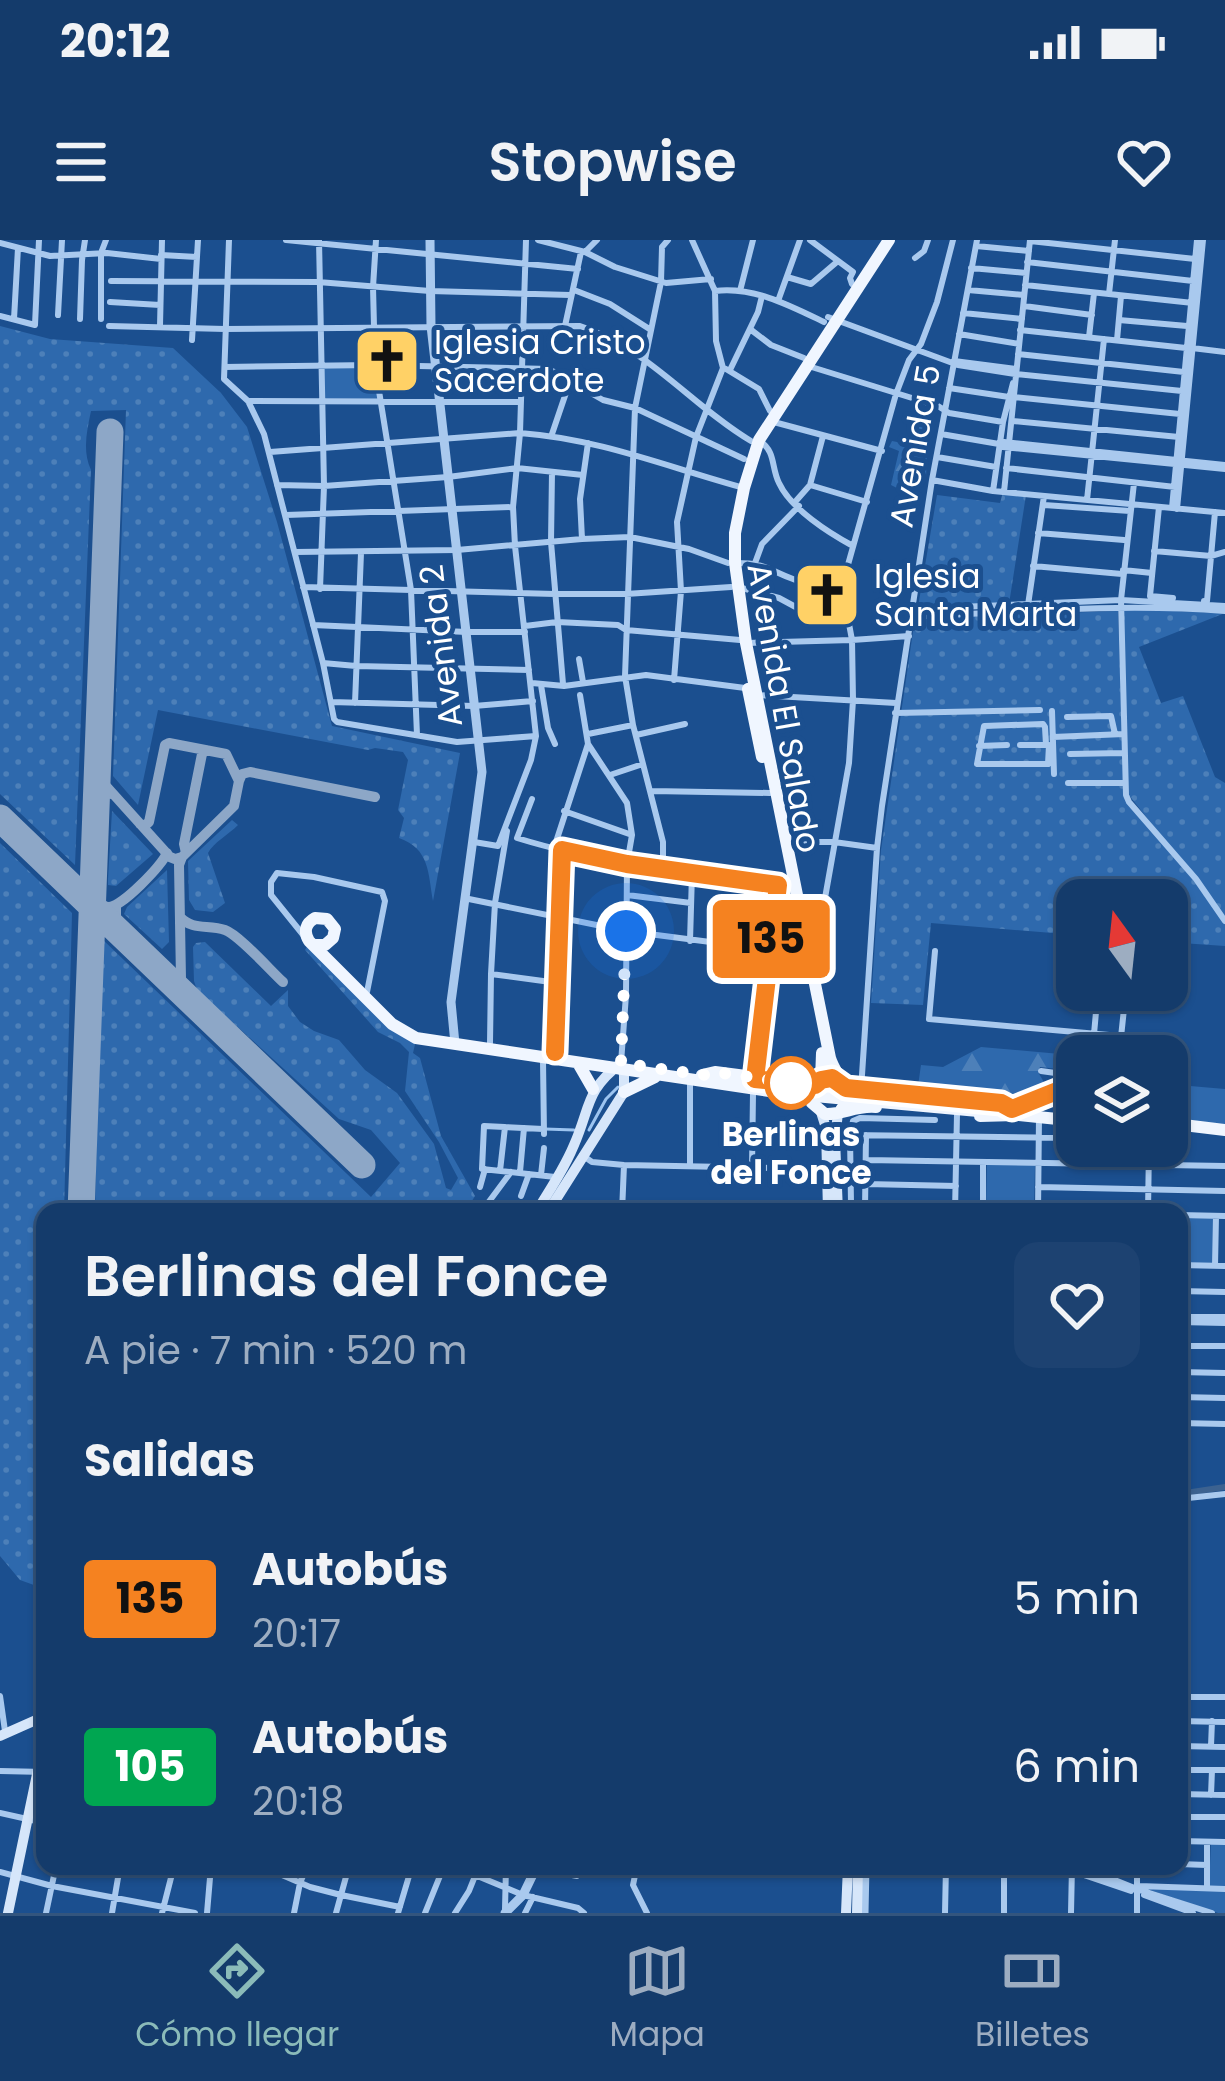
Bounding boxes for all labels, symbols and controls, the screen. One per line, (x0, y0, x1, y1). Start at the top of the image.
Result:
text: 20:12 (60, 10, 170, 73)
text: Stopwise (488, 124, 737, 200)
icon: menu (48, 129, 114, 195)
icon: heart (1111, 129, 1177, 195)
place label: Iglesia Cristo Sacerdote (434, 319, 646, 404)
church icon: Iglesia Cristo Sacerdote (352, 326, 422, 396)
street label: Avenida 5 (878, 361, 952, 531)
place label: Iglesia Santa Marta (874, 553, 1077, 638)
street label: Avenida El Salado (735, 560, 833, 856)
church icon: Iglesia Santa Marta (792, 560, 862, 630)
street label: Avenida 2 (408, 562, 474, 730)
north arrow (1056, 879, 1188, 1011)
map controls (1056, 879, 1188, 1167)
line badge: 135 (702, 900, 840, 978)
your location (596, 901, 656, 961)
text: 135 (737, 909, 805, 968)
button: layers (1056, 1035, 1188, 1167)
marker: Berlinas del Fonce (766, 1058, 816, 1108)
place label: Berlinas del Fonce (710, 1111, 872, 1196)
text: Berlinas del Fonce (84, 1236, 608, 1316)
button: heart (1014, 1242, 1140, 1368)
text: A pie · 7 min · 520 m (84, 1323, 467, 1378)
text: Salidas (84, 1429, 255, 1492)
text: Autobús (252, 1538, 448, 1601)
text: 5 min (1014, 1567, 1140, 1630)
text: 135 (116, 1569, 184, 1628)
text: 20:17 (252, 1606, 341, 1661)
text: Autobús (252, 1706, 448, 1769)
text: 6 min (1013, 1735, 1140, 1798)
text: 105 (115, 1737, 185, 1796)
text: 20:18 (252, 1774, 344, 1829)
tab: Cómo llegar (135, 1938, 339, 2060)
tab: Mapa (610, 1938, 705, 2060)
tab: Billetes (975, 1938, 1090, 2060)

